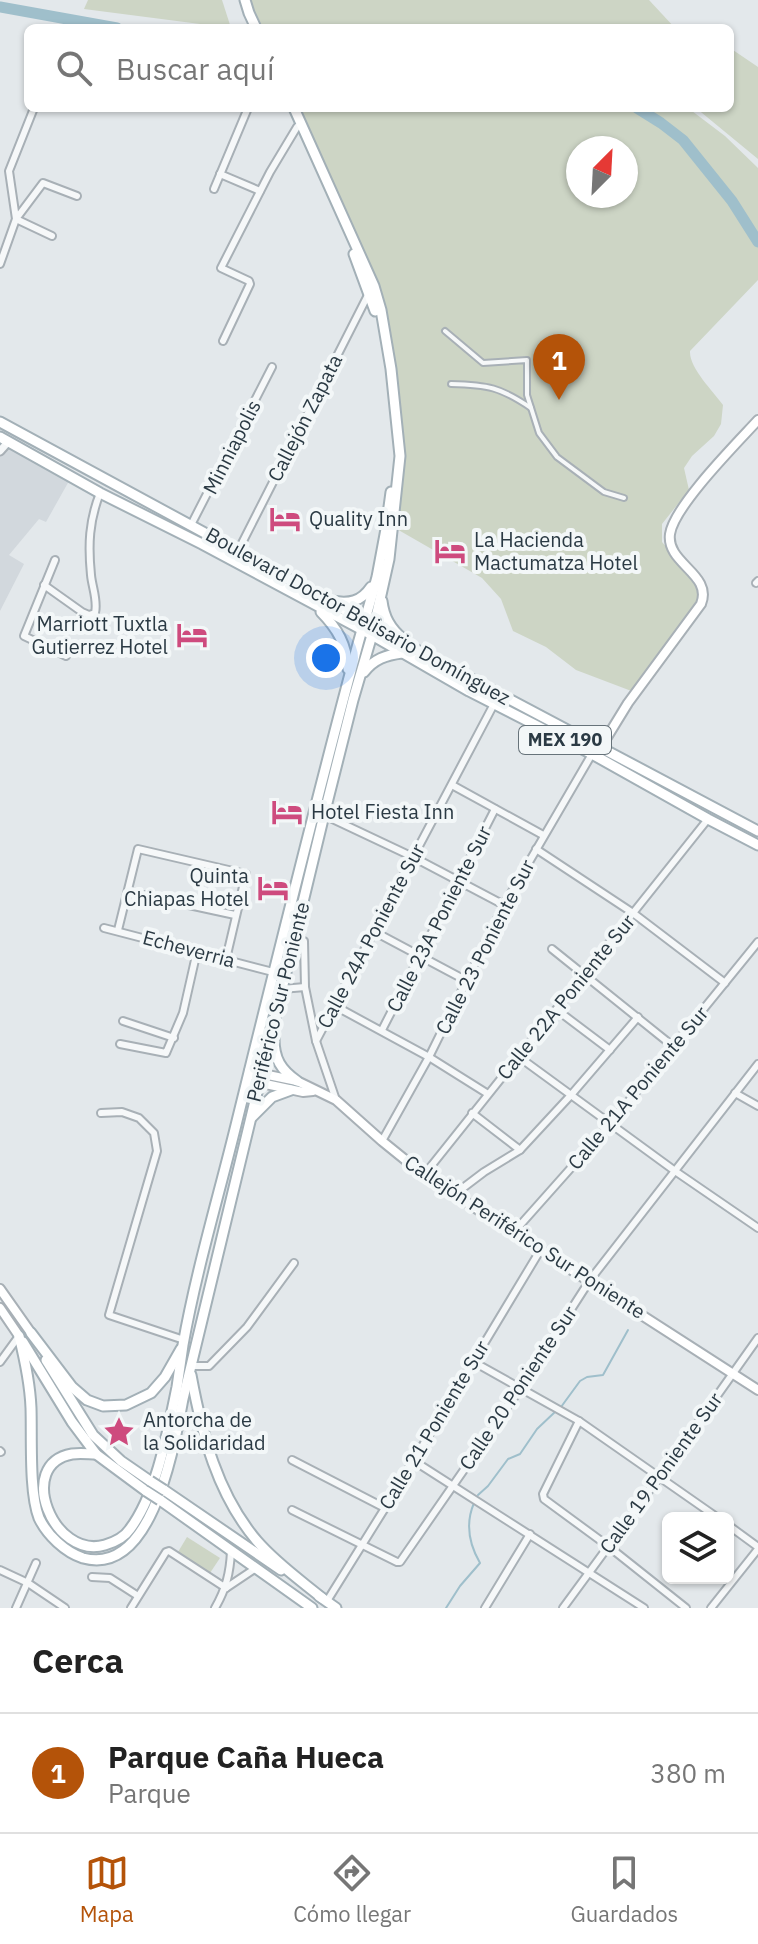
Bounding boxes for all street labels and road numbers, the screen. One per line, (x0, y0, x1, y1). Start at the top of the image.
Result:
street label: Callejón Zapata (261, 349, 348, 486)
street label: Minniapolis (196, 395, 267, 499)
street label: Boulevard Doctor Belisario Domínguez (201, 520, 515, 711)
road number: MEX 190 (519, 726, 611, 754)
street label: Calle 23A Poniente Sur (380, 821, 497, 1017)
street label: Calle 24A Poniente Sur (310, 839, 431, 1033)
street label: Calle 23 Poniente Sur (429, 855, 540, 1039)
street label: Periférico Sur Poniente (240, 899, 315, 1105)
street label: Calle 22A Poniente Sur (490, 908, 641, 1085)
street label: Echeverria (140, 923, 239, 974)
street label: Calle 21A Poniente Sur (561, 1000, 714, 1175)
street label: Callejón Periférico Sur Poniente (400, 1148, 651, 1325)
street label: Calle 20 Poniente Sur (452, 1300, 583, 1475)
street label: Calle 21 Poniente Sur (372, 1335, 495, 1514)
street label: Calle 19 Poniente Sur (593, 1387, 728, 1559)

